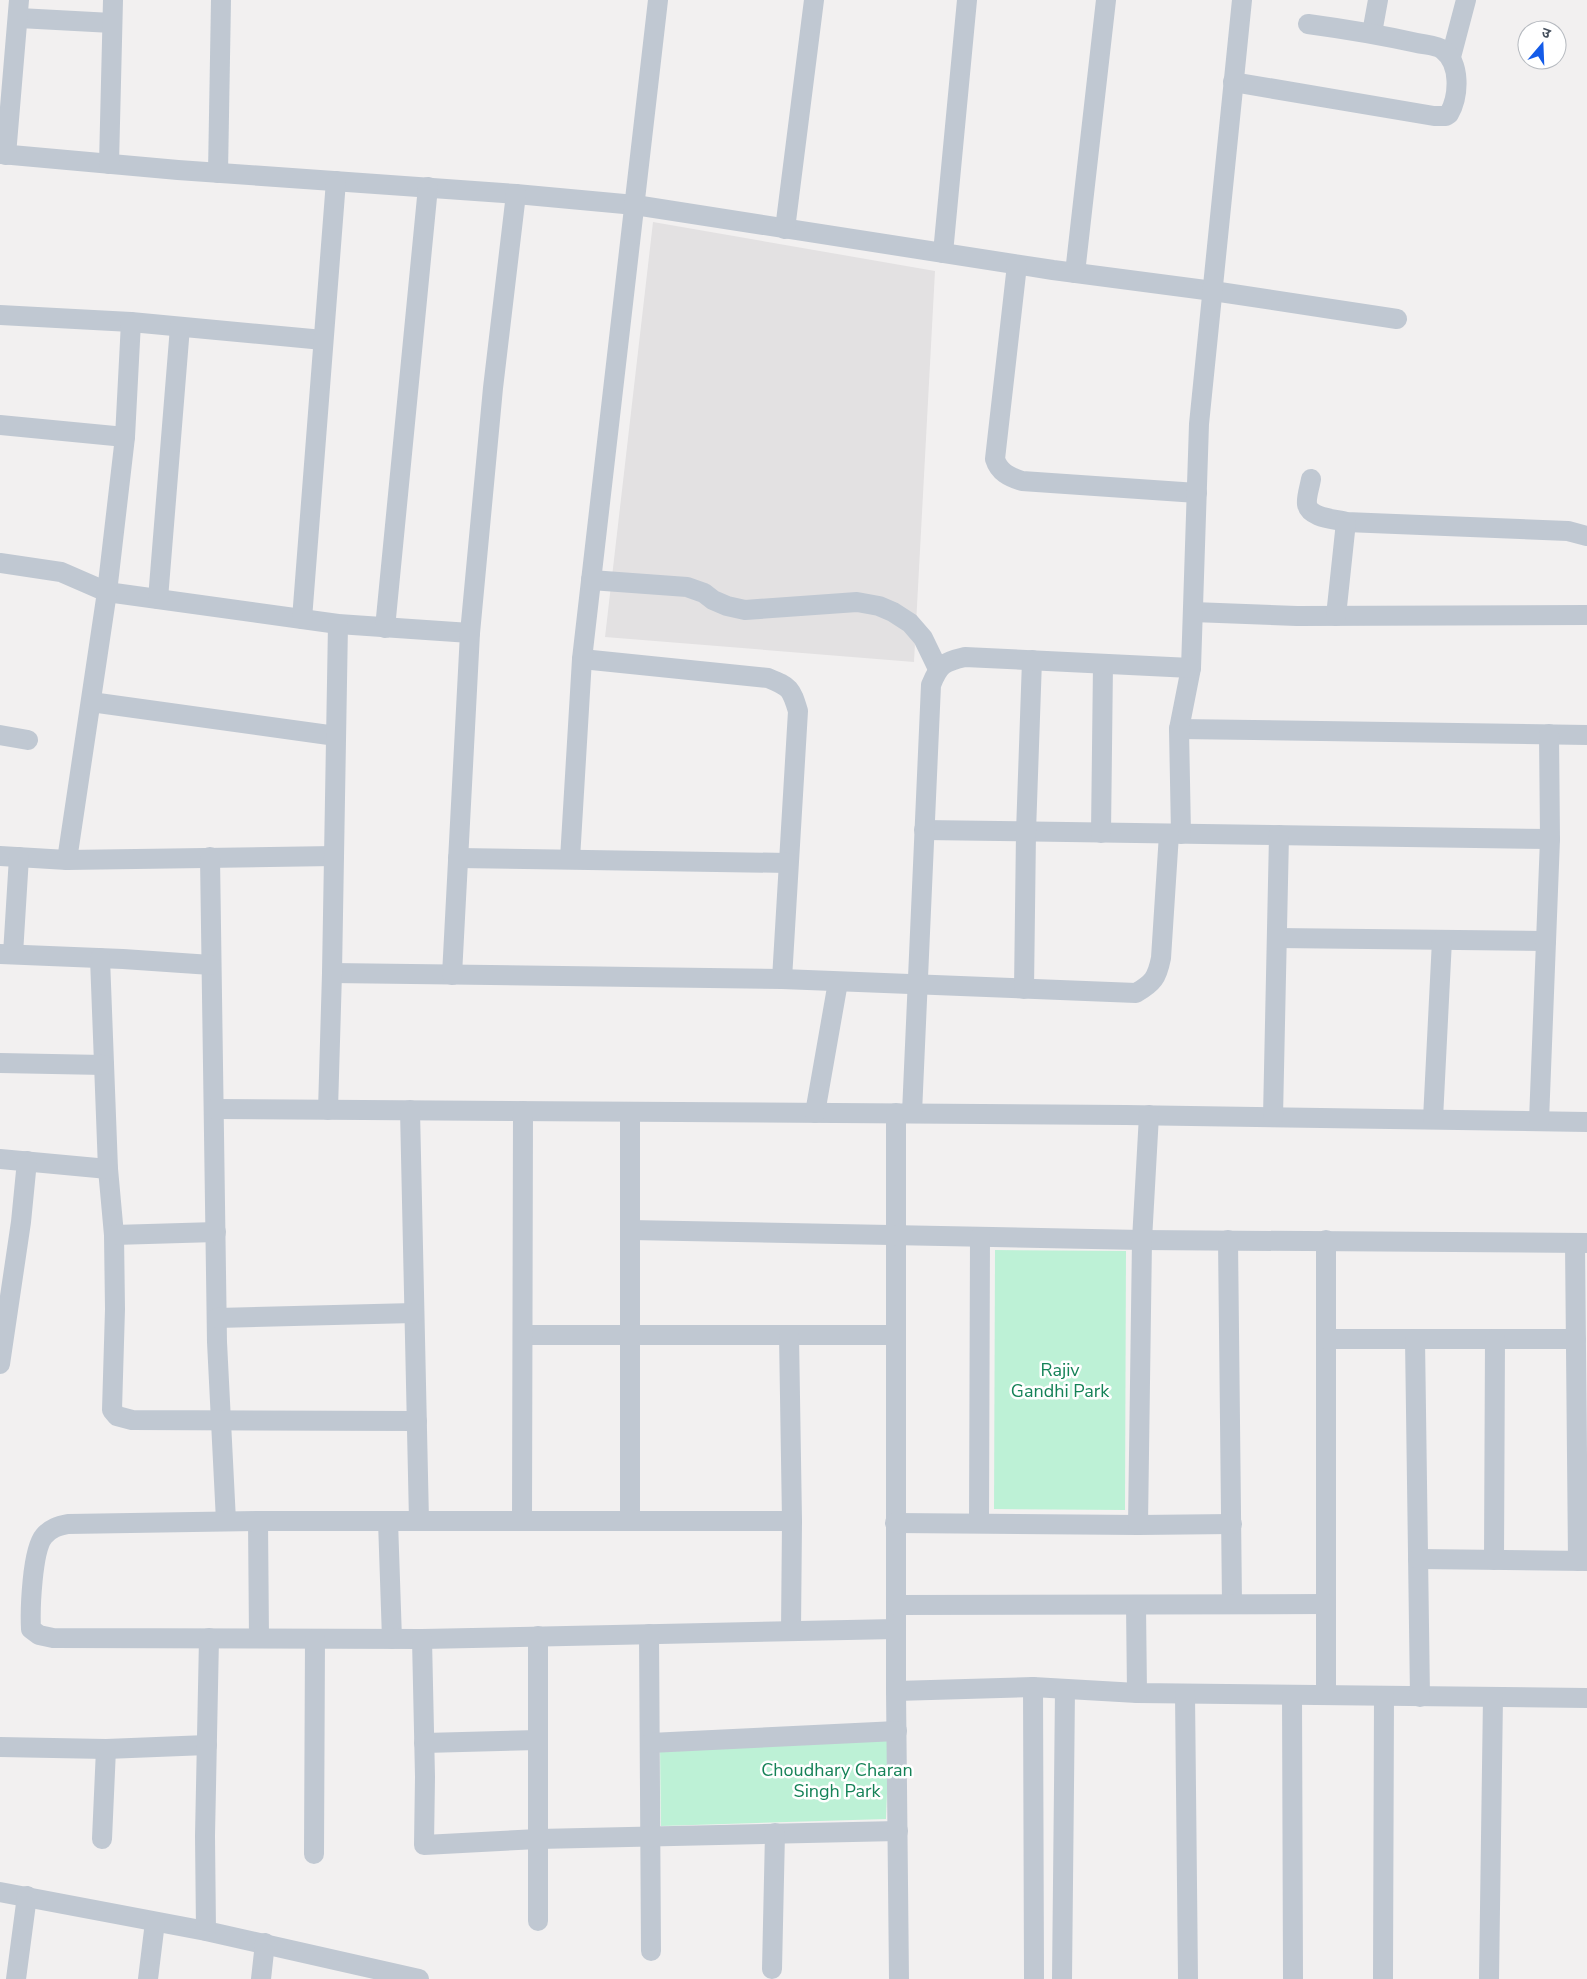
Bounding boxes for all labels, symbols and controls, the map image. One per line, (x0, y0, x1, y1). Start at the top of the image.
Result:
north arrow (1517, 20, 1567, 70)
text: उ (1539, 23, 1554, 44)
park label: Rajiv Gandhi Park (1011, 1358, 1110, 1403)
park label: Choudhary Charan Singh Park (761, 1758, 913, 1803)

